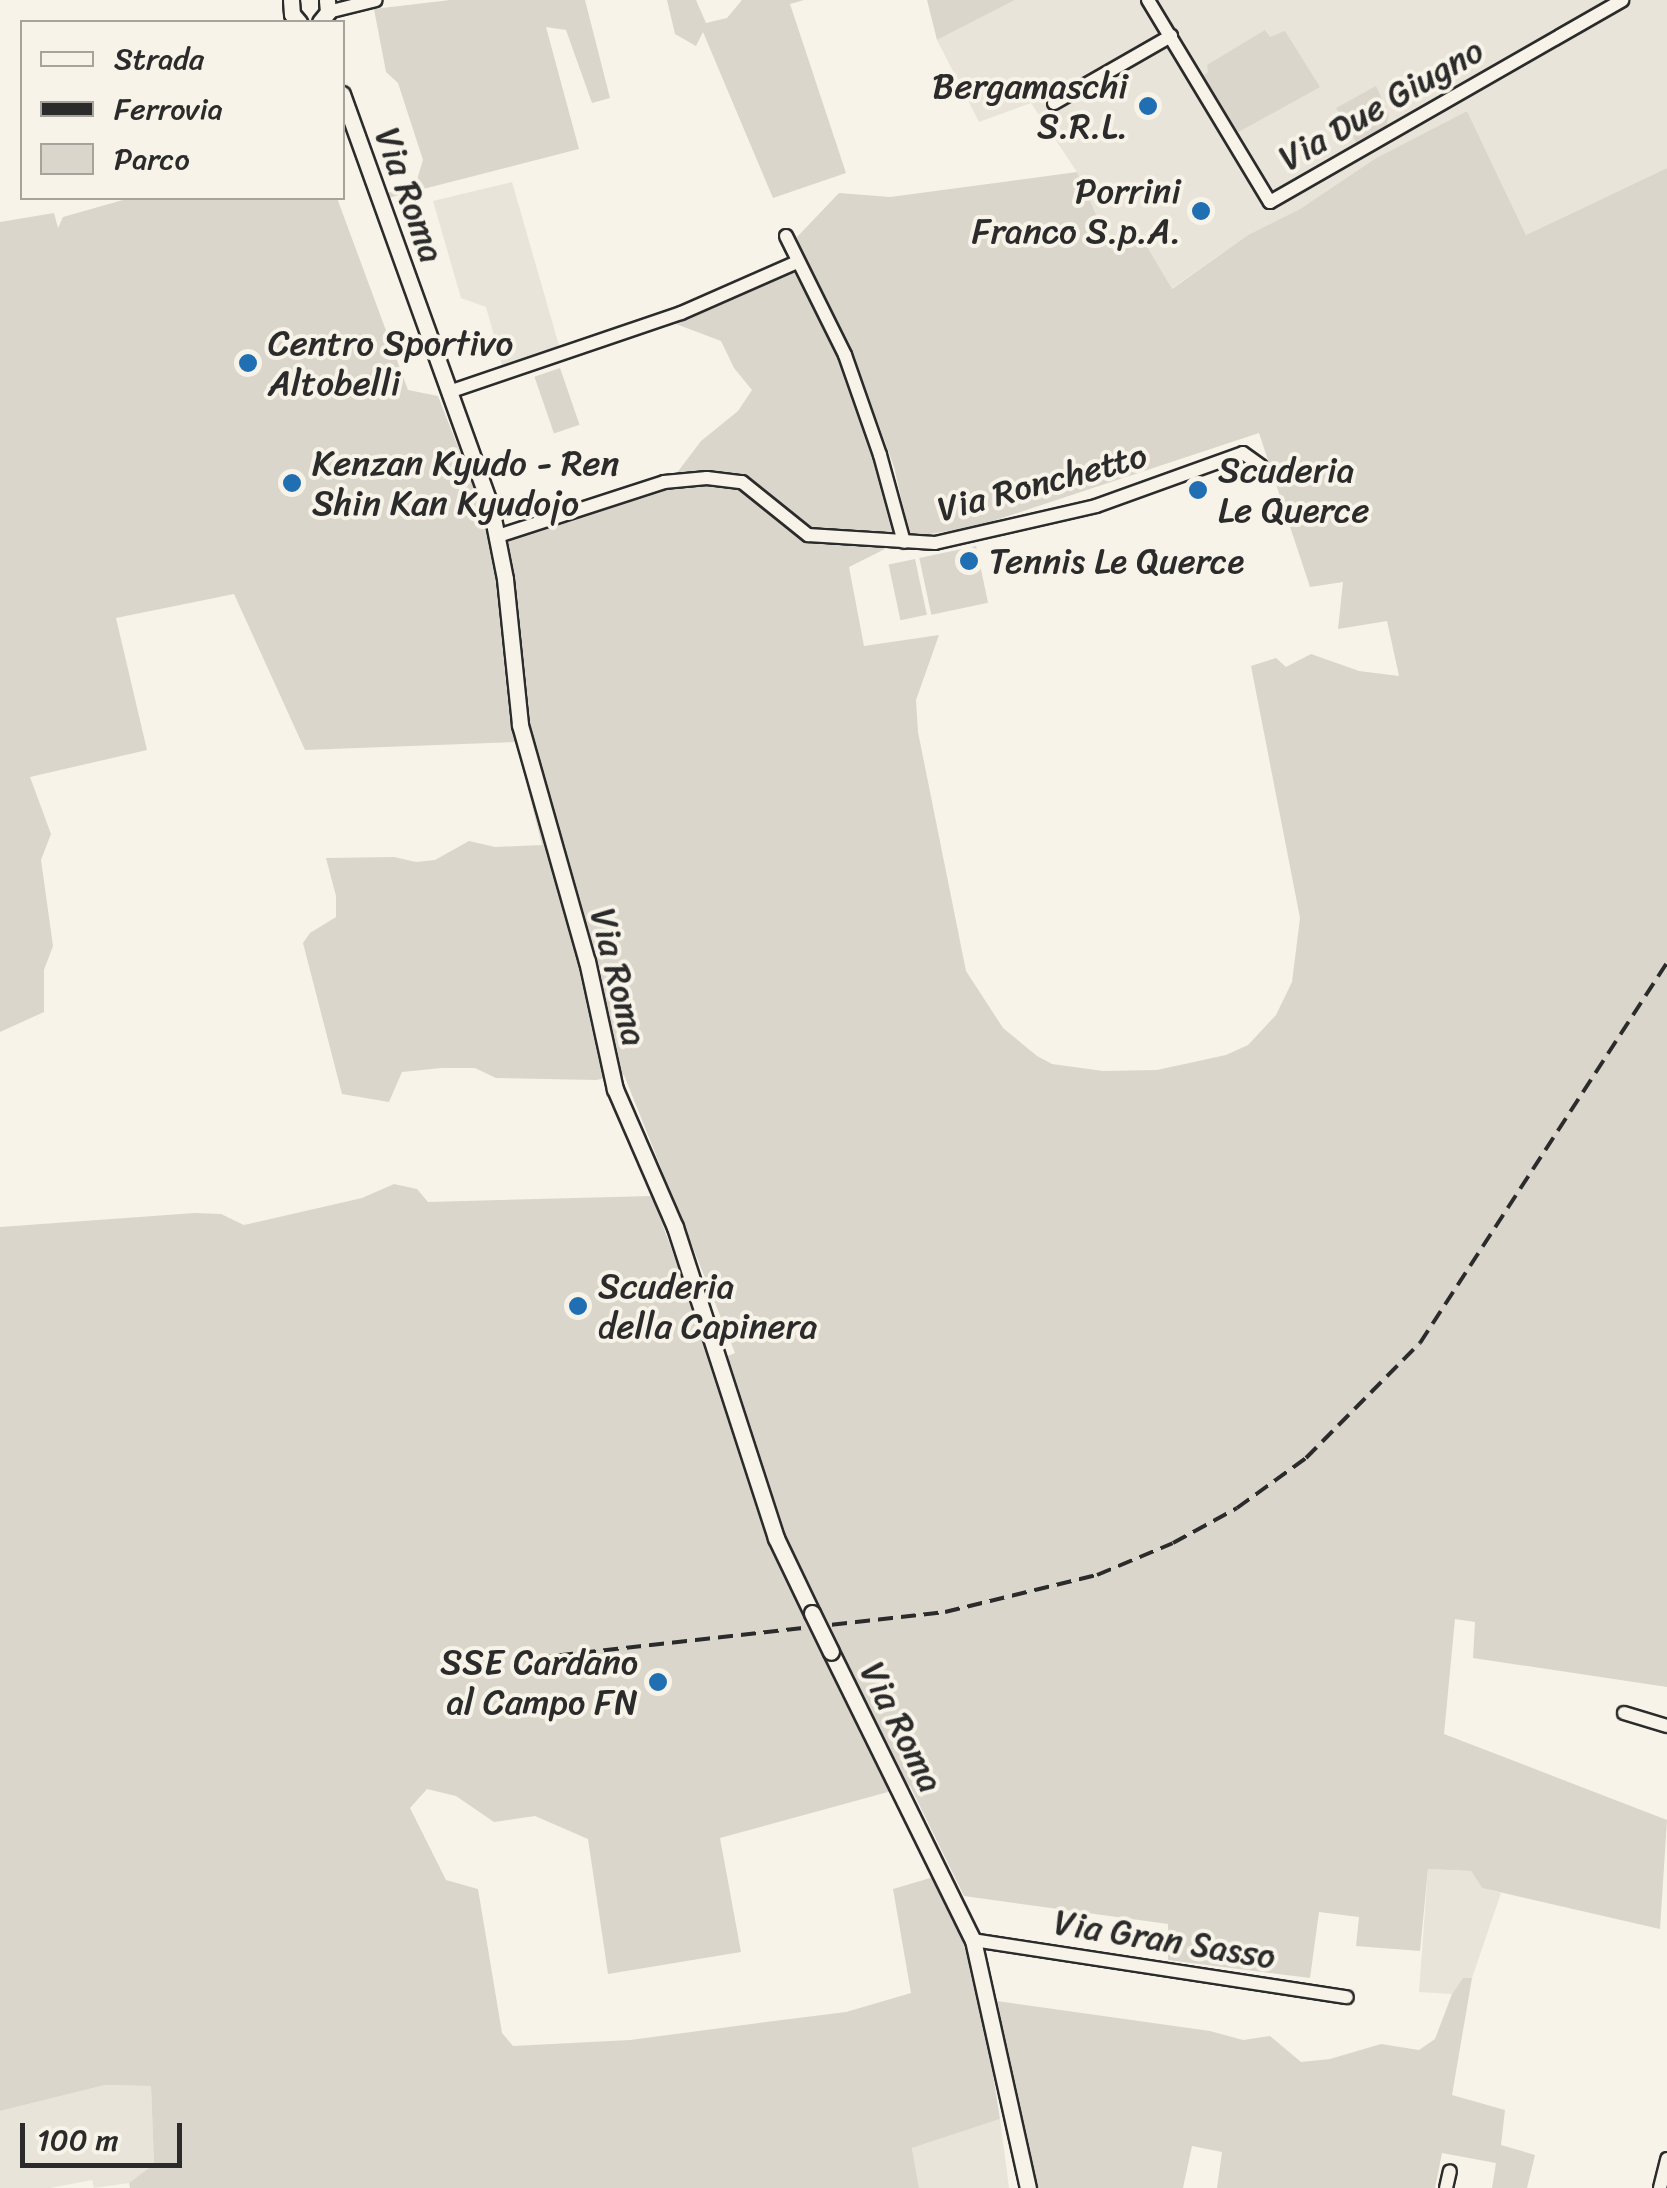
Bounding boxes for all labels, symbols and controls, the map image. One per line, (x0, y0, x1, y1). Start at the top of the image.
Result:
legend (20, 20, 345, 200)
street label: Via Due Giugno (1272, 29, 1490, 179)
text: Strada (114, 32, 204, 86)
place label: Bergamaschi S.R.L. (932, 65, 1128, 147)
text: Ferrovia (114, 82, 223, 136)
marker: Bergamaschi S.R.L. (1137, 95, 1159, 117)
street label: Via Roma (366, 122, 454, 268)
text: Parco (114, 132, 190, 186)
place label: Porrini Franco S.p.A. (972, 170, 1181, 252)
marker: Porrini Franco S.p.A. (1190, 200, 1212, 222)
place label: Centro Sportivo Altobelli (268, 322, 513, 404)
marker: Centro Sportivo Altobelli (237, 352, 259, 374)
street label: Via Ronchetto (933, 434, 1151, 530)
place label: Kenzan Kyudo - Ren Shin Kan Kyudojo (312, 442, 619, 524)
place label: Scuderia Le Querce (1218, 449, 1369, 531)
marker: Kenzan Kyudo - Ren Shin Kan Kyudojo (281, 472, 303, 494)
marker: Scuderia Le Querce (1187, 479, 1209, 501)
place label: Tennis Le Querce (989, 540, 1246, 582)
marker: Tennis Le Querce (958, 550, 980, 572)
street label: Via Roma (582, 904, 656, 1050)
place label: Scuderia della Capinera (598, 1265, 816, 1347)
marker: Scuderia della Capinera (567, 1295, 589, 1317)
place label: SSE Cardano al Campo FN (439, 1641, 638, 1723)
street label: Via Roma (851, 1655, 953, 1799)
marker: SSE Cardano al Campo FN (647, 1671, 669, 1693)
street label: Via Gran Sasso (1049, 1900, 1281, 1978)
scale bar (25, 2103, 188, 2165)
text: 100 m (37, 2113, 119, 2167)

